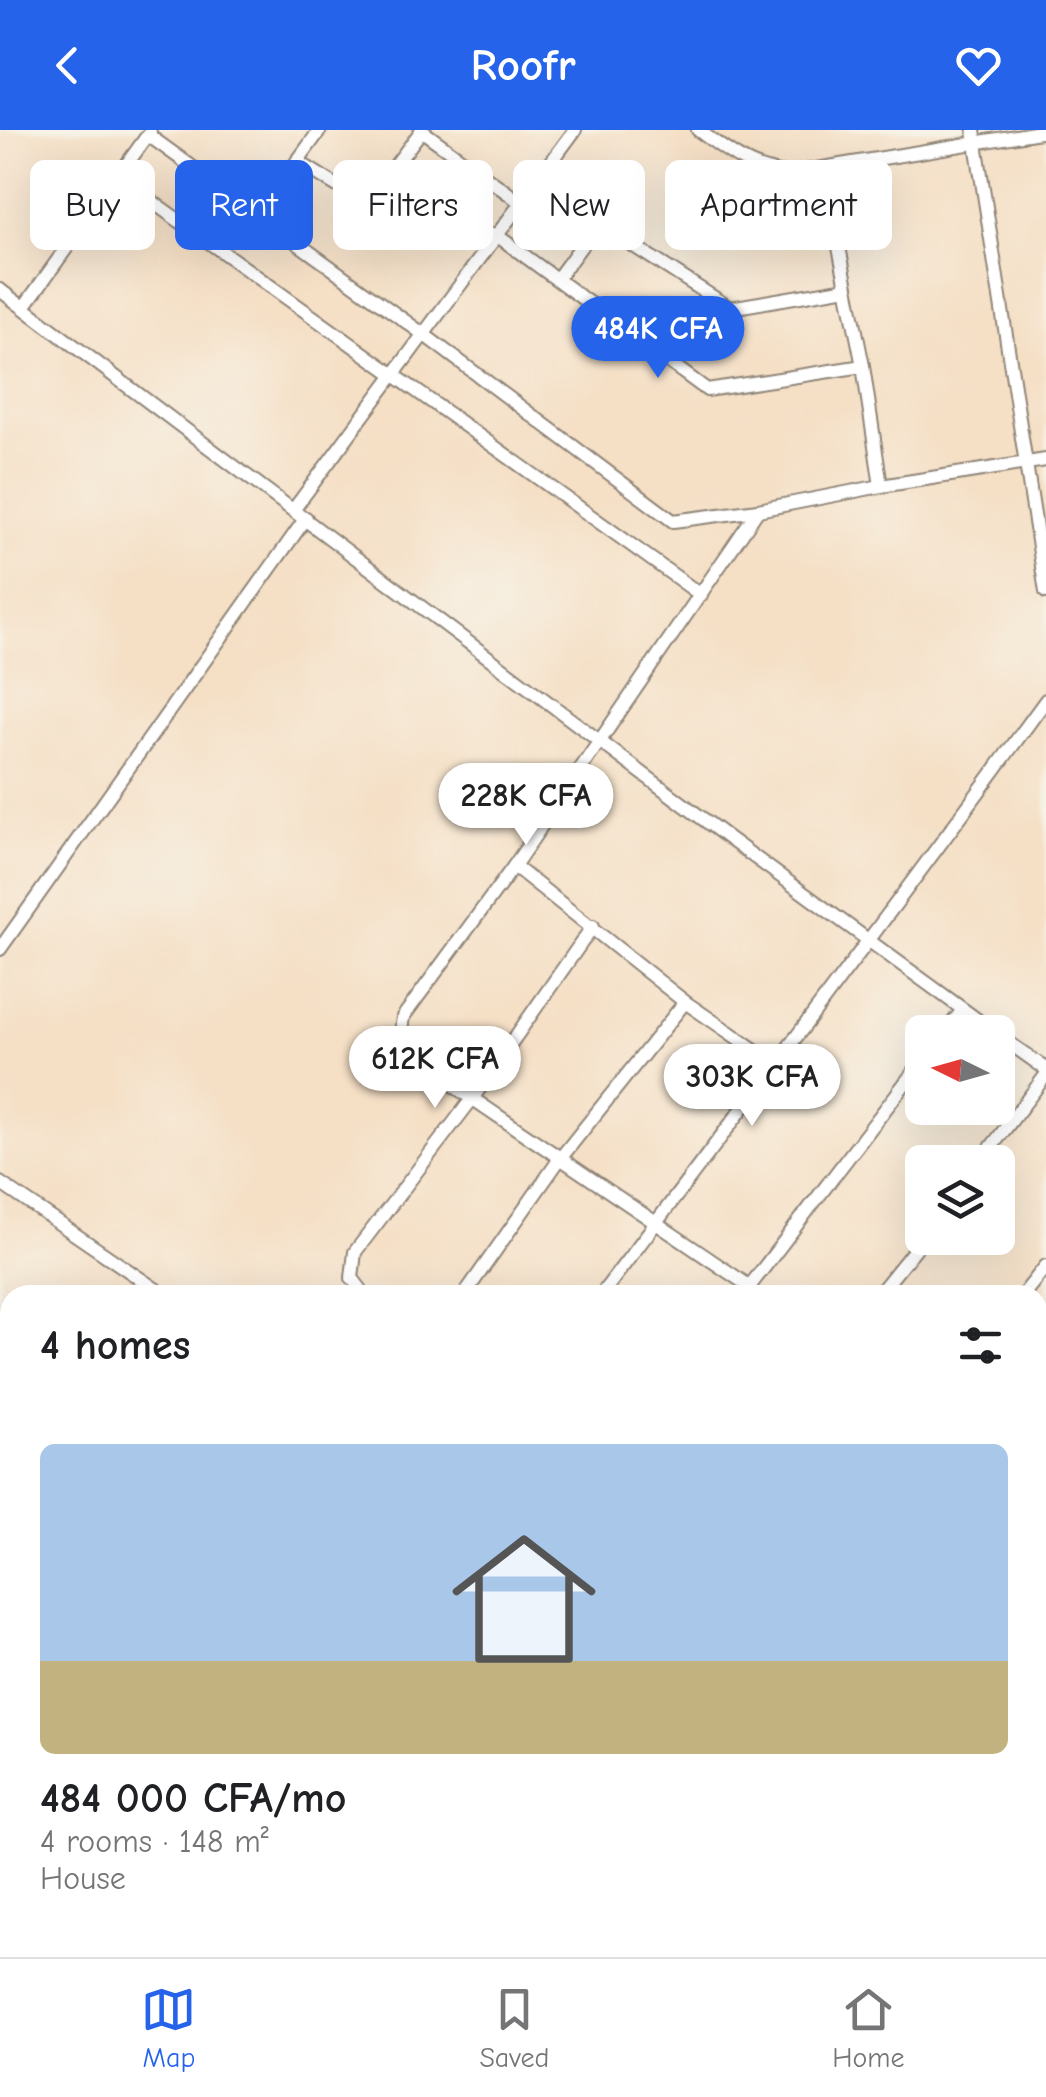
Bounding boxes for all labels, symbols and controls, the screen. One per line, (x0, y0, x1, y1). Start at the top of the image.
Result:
icon: back (40, 38, 95, 93)
icon: heart (951, 38, 1006, 93)
text: Roofr (470, 39, 576, 91)
chip: Buy (30, 160, 155, 250)
chip: Rent (175, 160, 313, 250)
chip: Filters (333, 160, 493, 250)
chip: New (513, 160, 645, 250)
chip: Apartment (665, 160, 892, 250)
pin: 484K CFA (555, 296, 761, 381)
text: 484K CFA (593, 310, 723, 347)
pin: 228K CFA (423, 763, 629, 848)
text: 228K CFA (460, 777, 592, 814)
north arrow (905, 1015, 1015, 1125)
map controls (905, 1015, 1015, 1255)
pin: 612K CFA (332, 1026, 538, 1111)
text: 612K CFA (371, 1040, 499, 1077)
pin: 303K CFA (649, 1044, 855, 1129)
text: 303K CFA (686, 1058, 818, 1095)
button: layers (905, 1145, 1015, 1255)
icon: filters (953, 1318, 1008, 1373)
text: 4 homes (40, 1321, 190, 1370)
icon: home (434, 1509, 614, 1689)
text: 484 000 CFA/mo (40, 1774, 347, 1823)
text: 4 rooms · 148 m² (40, 1823, 269, 1860)
text: House (40, 1860, 126, 1897)
tab: Map (141, 1982, 196, 2074)
tab: Saved (479, 1982, 549, 2074)
tab: Home (832, 1982, 905, 2074)

